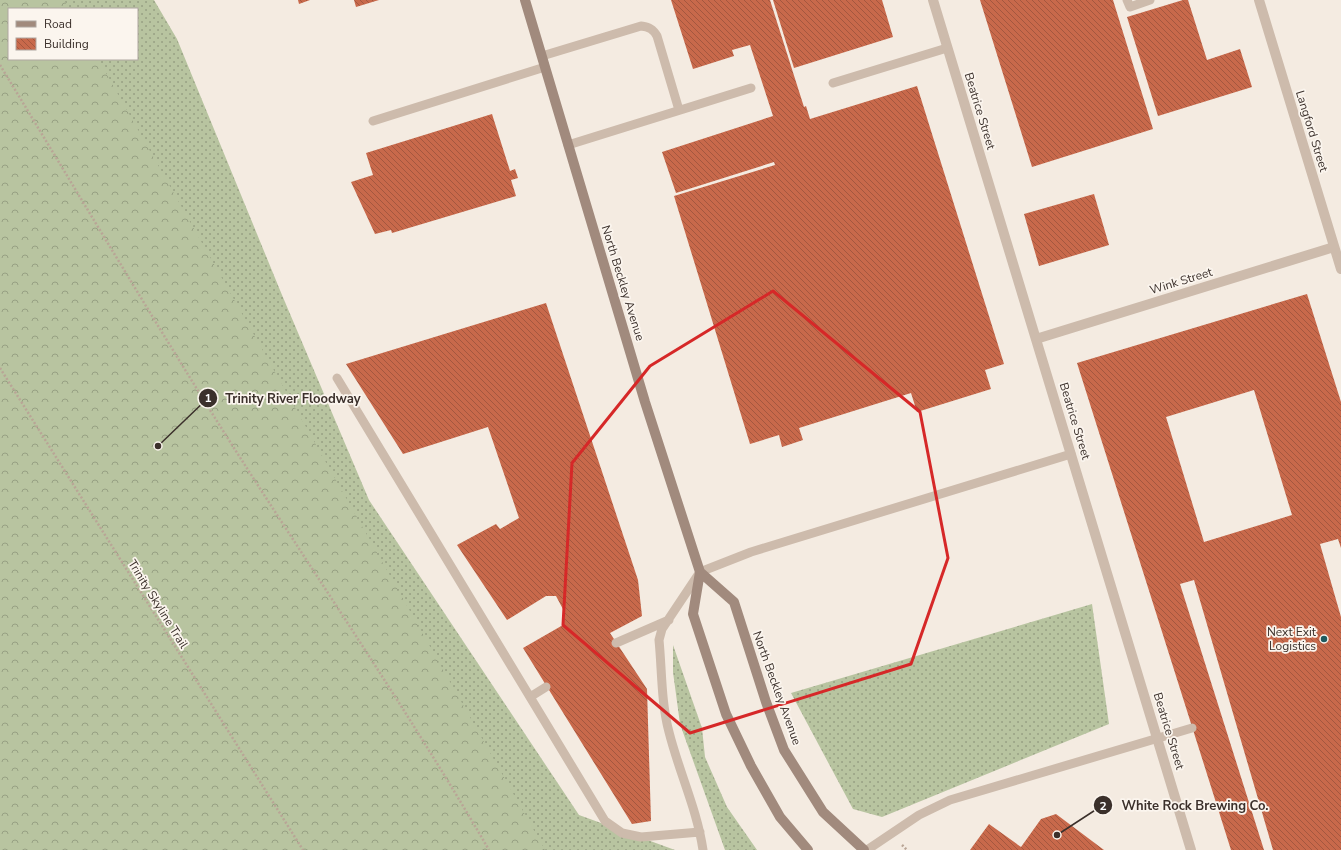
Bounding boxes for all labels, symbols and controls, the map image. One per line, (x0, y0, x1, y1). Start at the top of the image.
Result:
legend (8, 8, 138, 60)
text: Road (44, 16, 72, 32)
text: Building (44, 36, 89, 52)
street label: Beatrice Street (961, 71, 1000, 152)
street label: Langford Street (1292, 88, 1332, 174)
street label: North Beckley Avenue (598, 223, 648, 343)
street label: Wink Street (1148, 264, 1215, 298)
street label: Beatrice Street (1056, 381, 1095, 462)
callout: Trinity River Floodway (198, 386, 369, 411)
text: 1 (204, 390, 212, 406)
text: Trinity River Floodway (225, 390, 361, 408)
street label: Trinity Skyline Trail (124, 557, 192, 652)
place label: Next Exit Logistics (1267, 624, 1317, 654)
street label: North Beckley Avenue (749, 629, 805, 747)
marker: Next Exit Logistics (1319, 634, 1329, 644)
street label: Beatrice Street (1150, 691, 1189, 772)
callout: White Rock Brewing Co. (1093, 793, 1276, 818)
text: White Rock Brewing Co. (1122, 797, 1268, 815)
text: 2 (1099, 798, 1107, 814)

